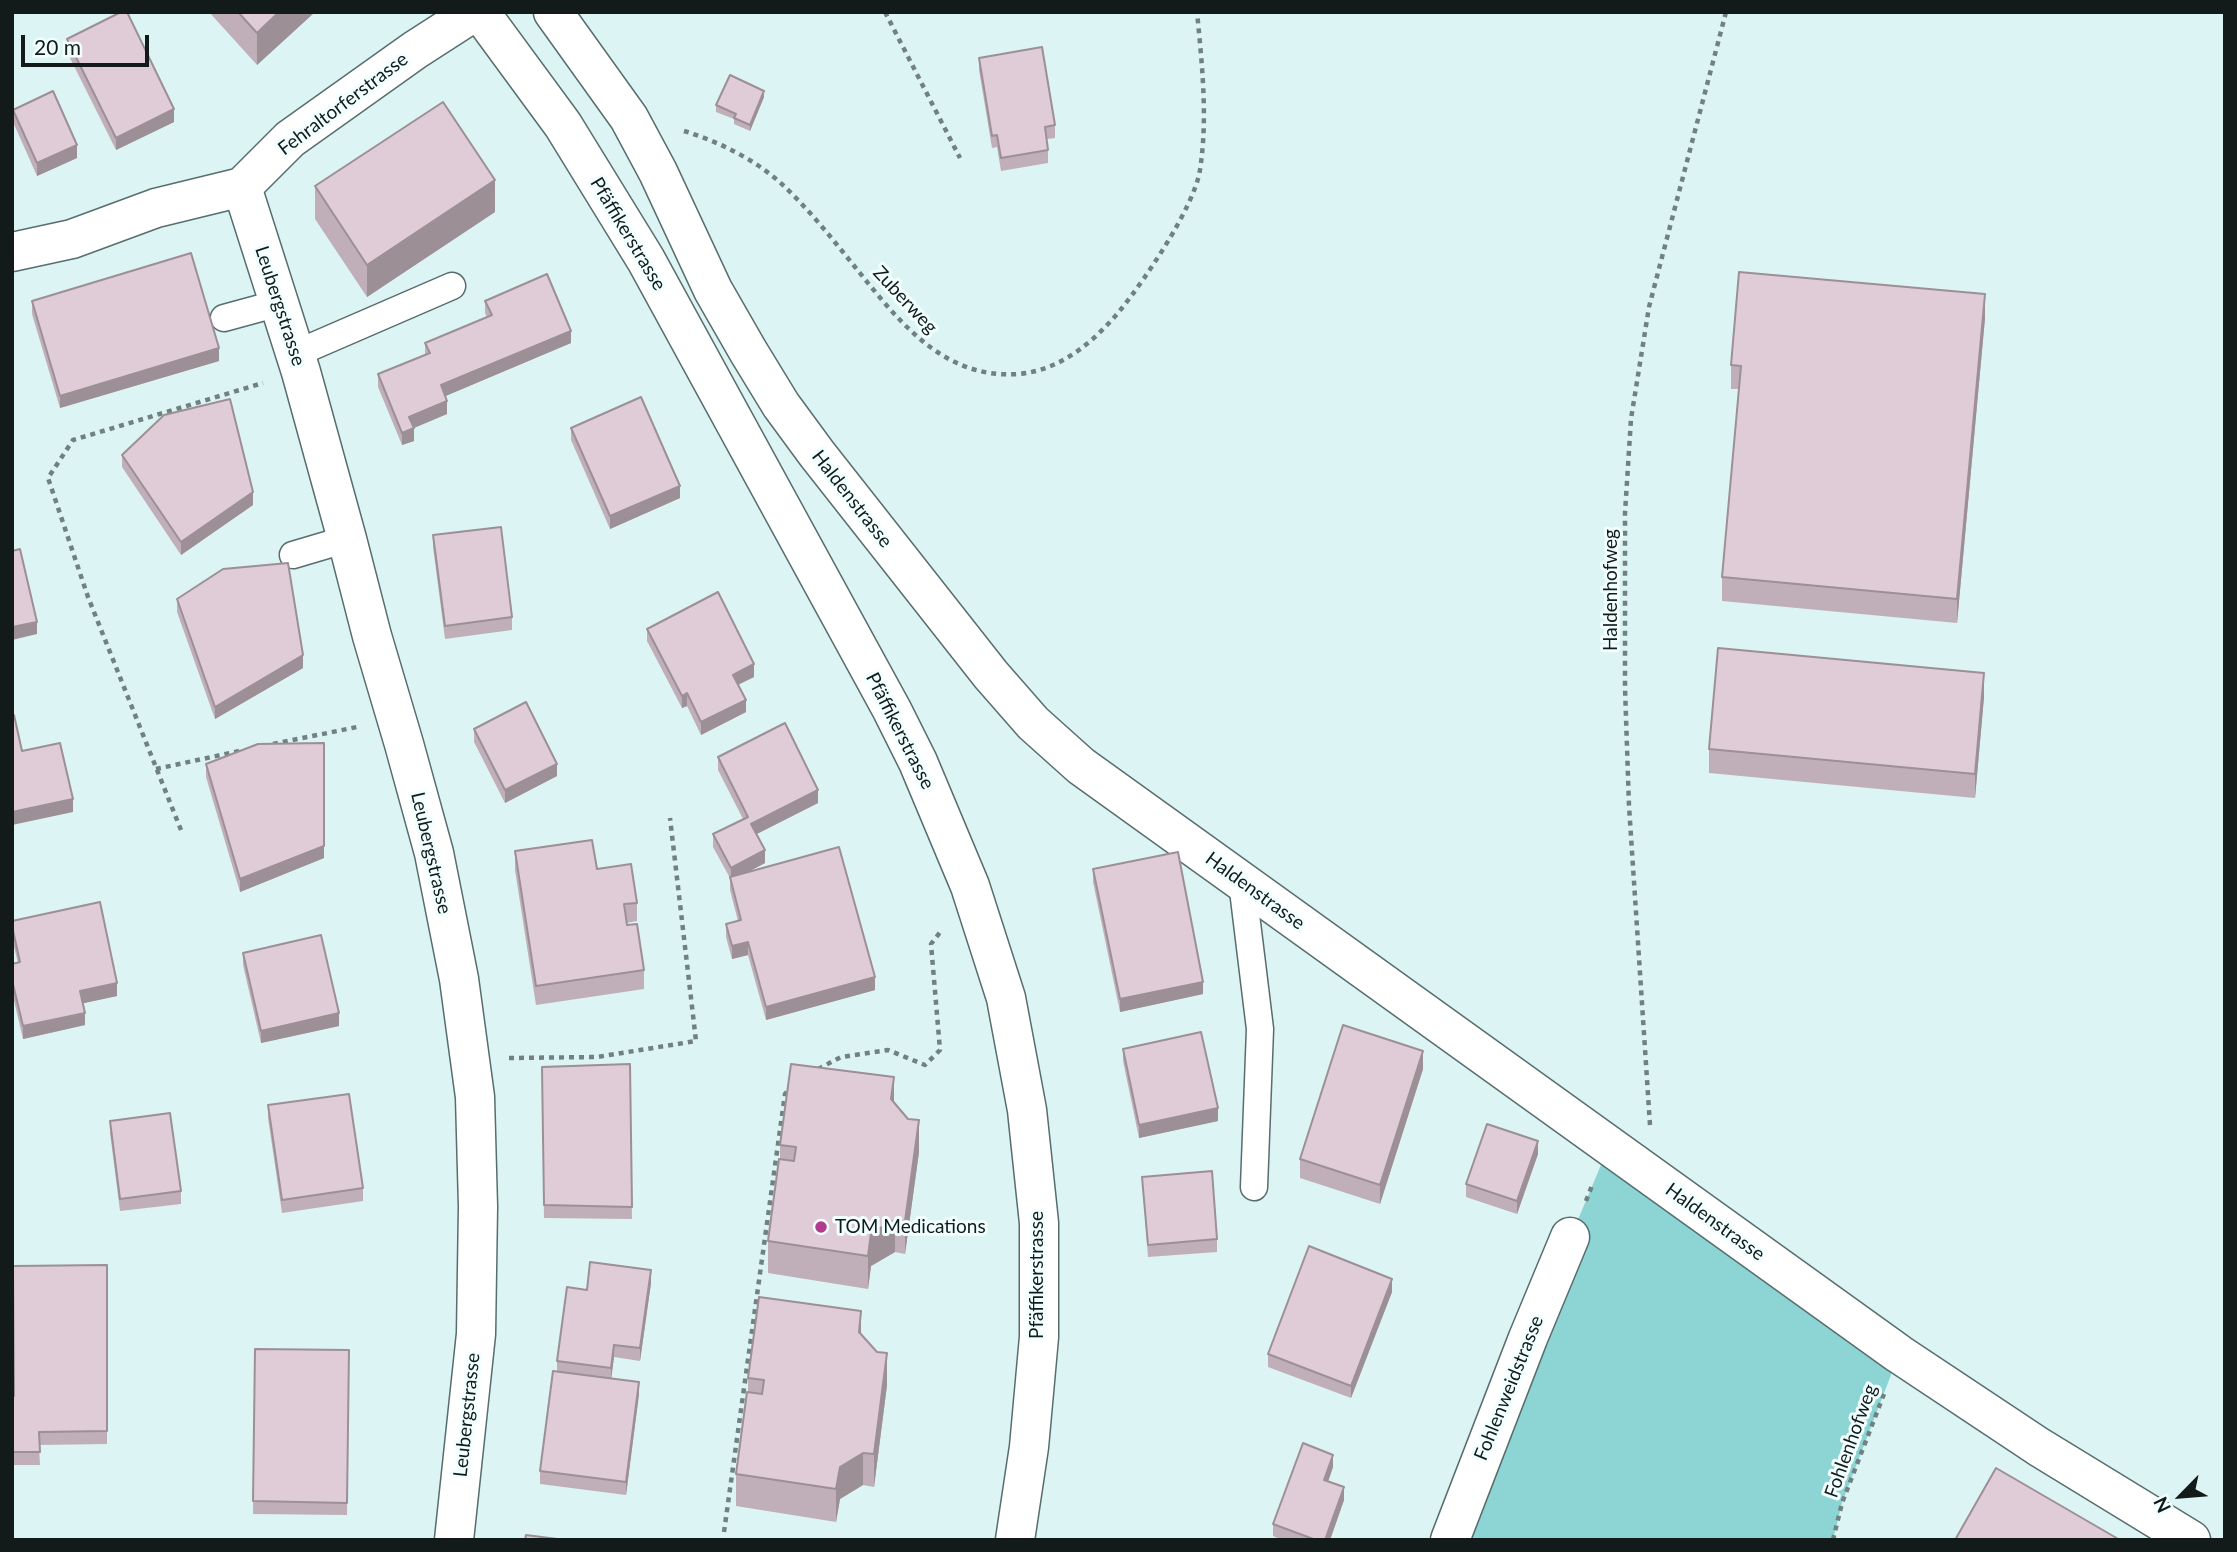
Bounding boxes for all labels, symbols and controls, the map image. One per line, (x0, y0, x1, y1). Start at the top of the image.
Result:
scale bar (24, 21, 152, 65)
text: 20 m (34, 34, 81, 59)
street label: Fehraltorferstrasse (274, 48, 412, 160)
street label: Pfäffikerstrasse (585, 173, 671, 295)
street label: Leubergstrasse (250, 243, 310, 369)
street label: Zuberweg (868, 262, 942, 338)
street label: Haldenstrasse (807, 446, 897, 552)
street label: Haldenhofweg (1600, 529, 1622, 651)
street label: Pfäffikerstrasse (861, 669, 939, 793)
street label: Leubergstrasse (406, 790, 456, 916)
street label: Haldenstrasse (1201, 847, 1309, 935)
street label: Haldenstrasse (1661, 1178, 1769, 1266)
street label: Pfäffikerstrasse (1026, 1211, 1048, 1339)
place label: TOM Medications (835, 1216, 986, 1238)
marker: TOM Medications (813, 1219, 829, 1235)
street label: Fohlenweidstrasse (1470, 1312, 1548, 1464)
street label: Leubergstrasse (449, 1352, 485, 1478)
street label: Fohlenhofweg (1820, 1381, 1882, 1501)
north arrow (2146, 1461, 2216, 1531)
text: N (2148, 1494, 2175, 1517)

